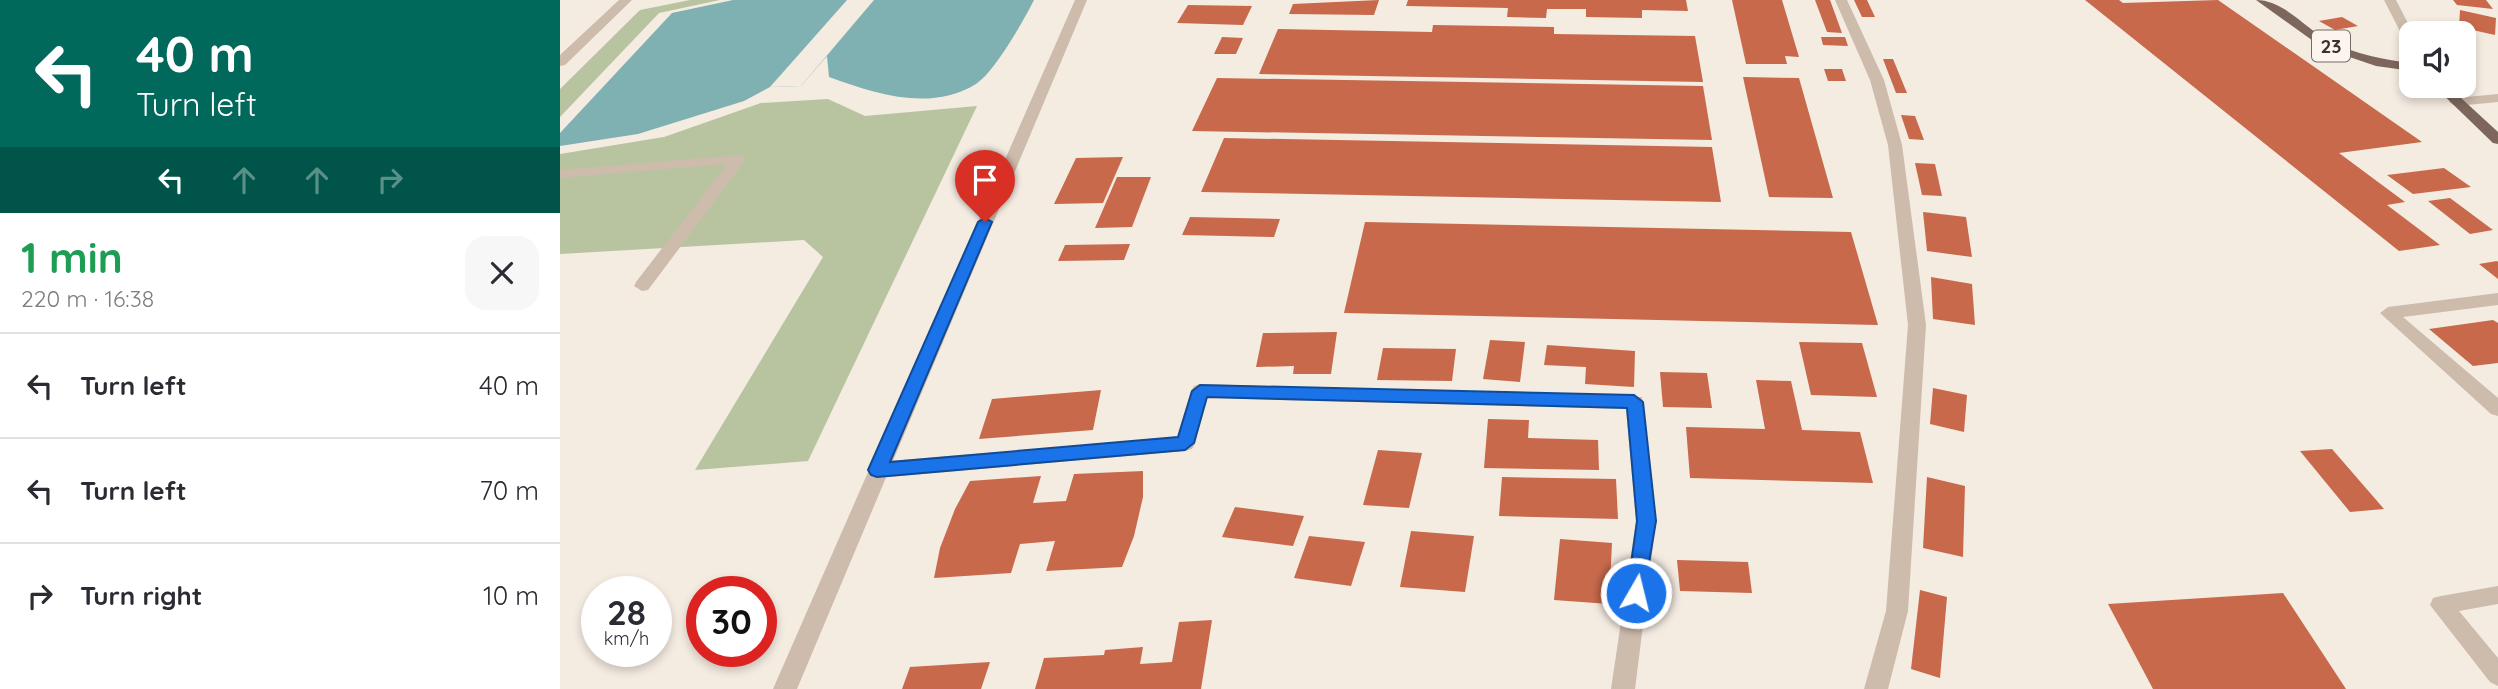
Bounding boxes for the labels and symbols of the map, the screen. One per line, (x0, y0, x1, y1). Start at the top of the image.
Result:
road number: 23 (2312, 30, 2350, 61)
pin (955, 150, 1015, 222)
position arrow (1599, 556, 1673, 630)
speed limit sign: 30 (686, 576, 777, 667)

